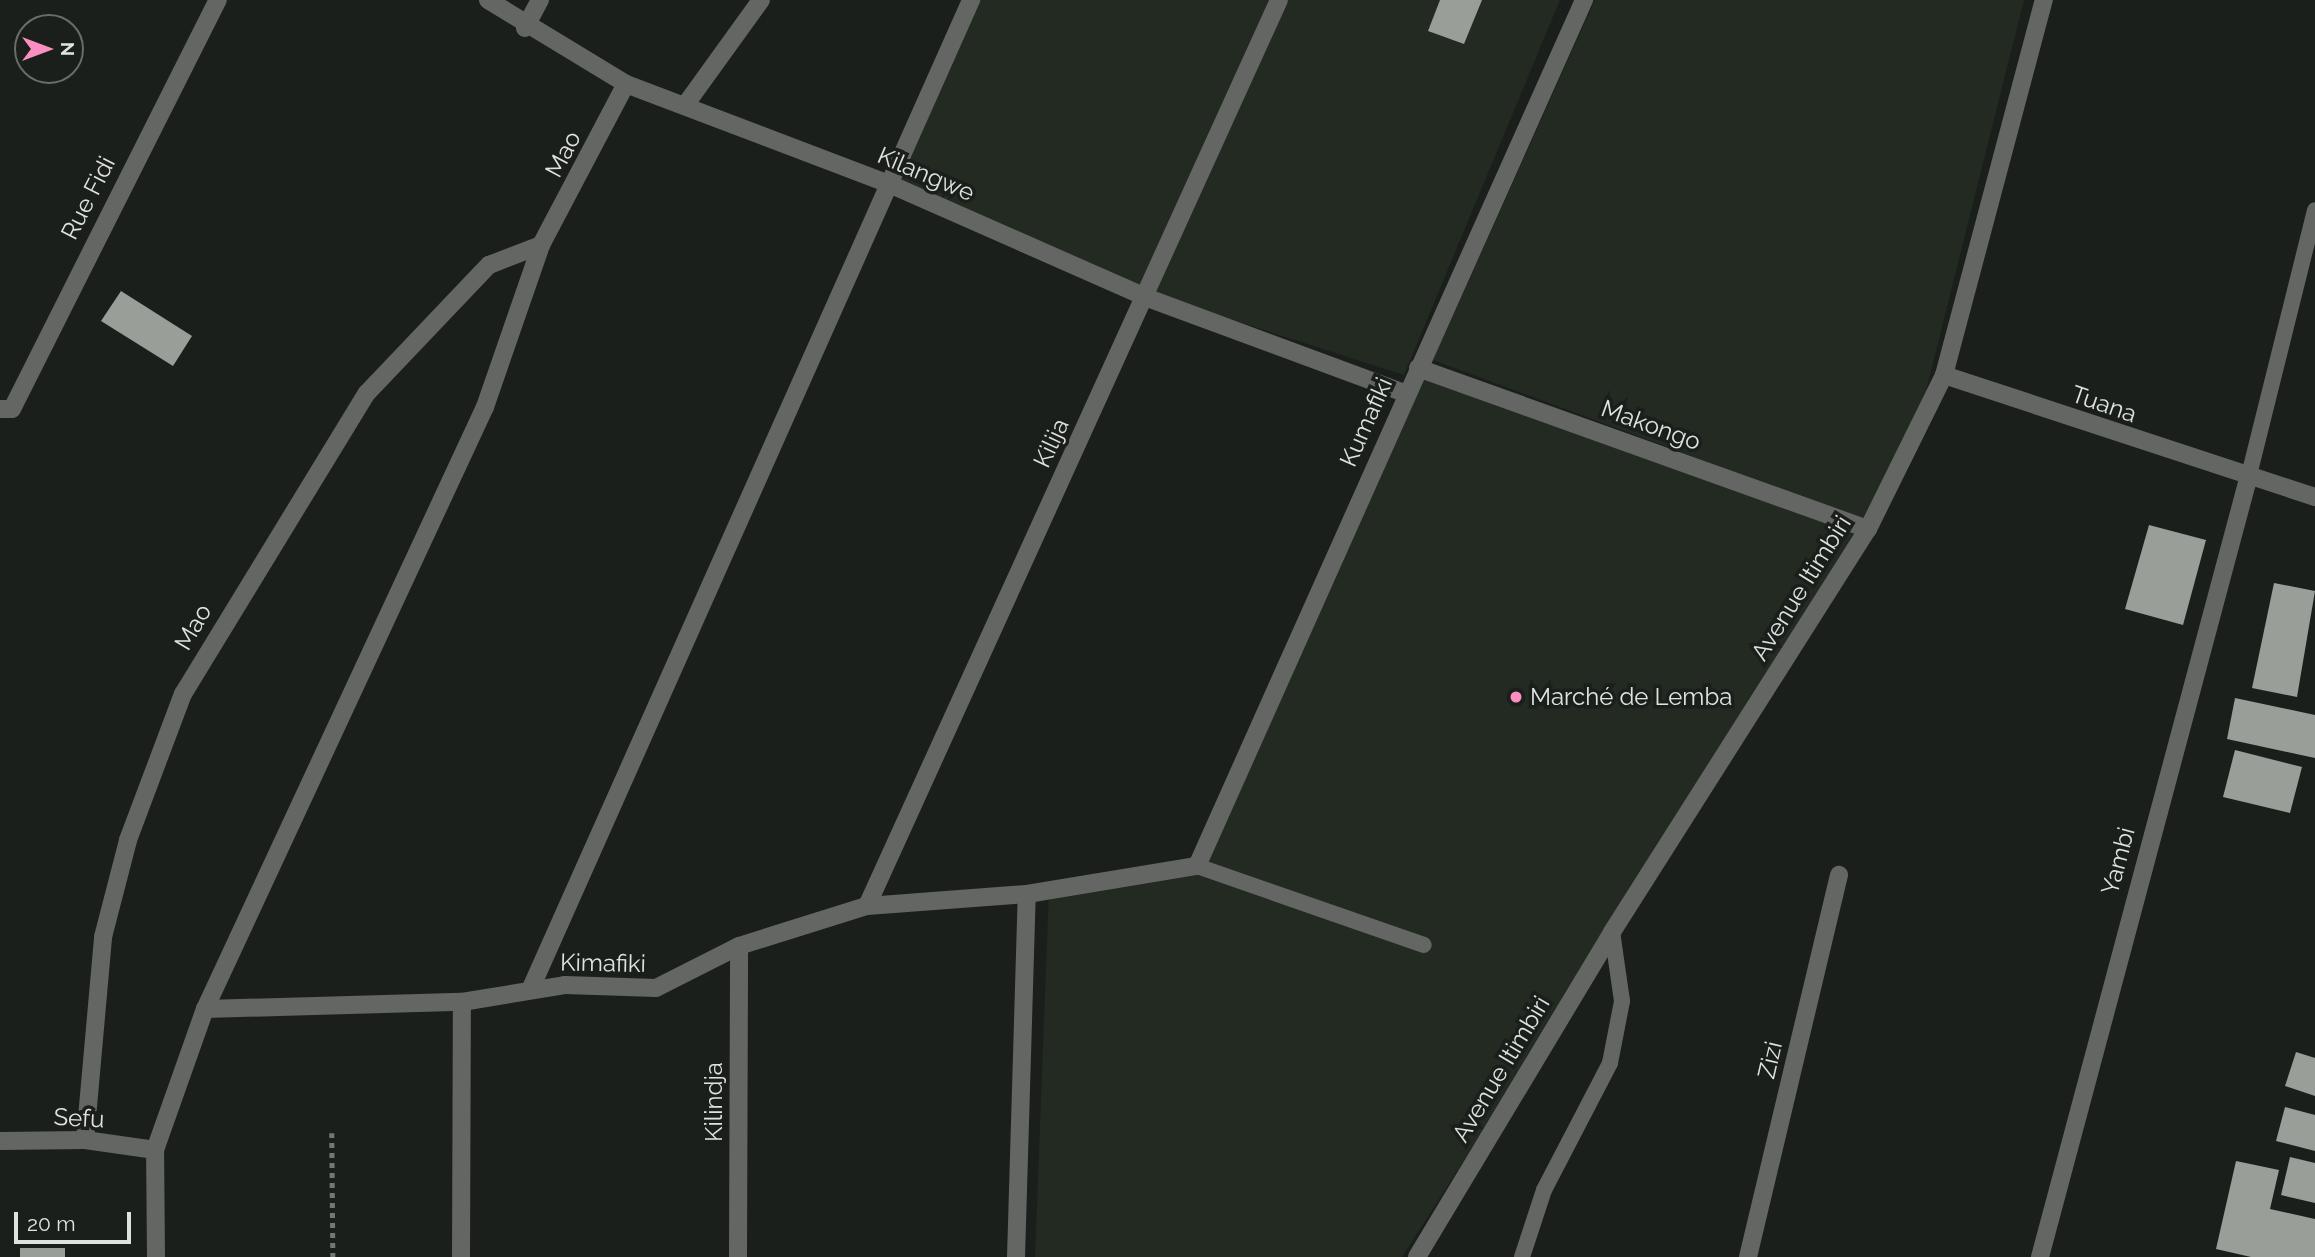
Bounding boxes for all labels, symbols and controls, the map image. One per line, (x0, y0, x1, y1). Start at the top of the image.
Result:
north arrow (14, 14, 84, 84)
text: N (57, 42, 79, 56)
street label: Mao (539, 126, 587, 182)
street label: Kilangwe (873, 141, 979, 207)
street label: Rue Fidi (55, 152, 121, 244)
street label: Kumafiki (1334, 373, 1398, 471)
street label: Tuana (2068, 379, 2140, 429)
street label: Makongo (1597, 394, 1705, 456)
street label: Kilija (1027, 414, 1075, 472)
street label: Avenue Itimbiri (1745, 510, 1857, 666)
street label: Mao (168, 599, 218, 655)
place label: Marché de Lemba (1530, 683, 1732, 711)
marker: Marché de Lemba (1508, 689, 1524, 705)
street label: Yambi (2095, 824, 2141, 898)
street label: Kimafiki (560, 948, 646, 978)
street label: Avenue Itimbiri (1446, 991, 1556, 1147)
street label: Zizi (1752, 1039, 1788, 1081)
street label: Kilindja (700, 1062, 728, 1142)
street label: Sefu (53, 1102, 105, 1134)
scale bar (18, 1198, 135, 1242)
text: 20 m (27, 1211, 75, 1236)

